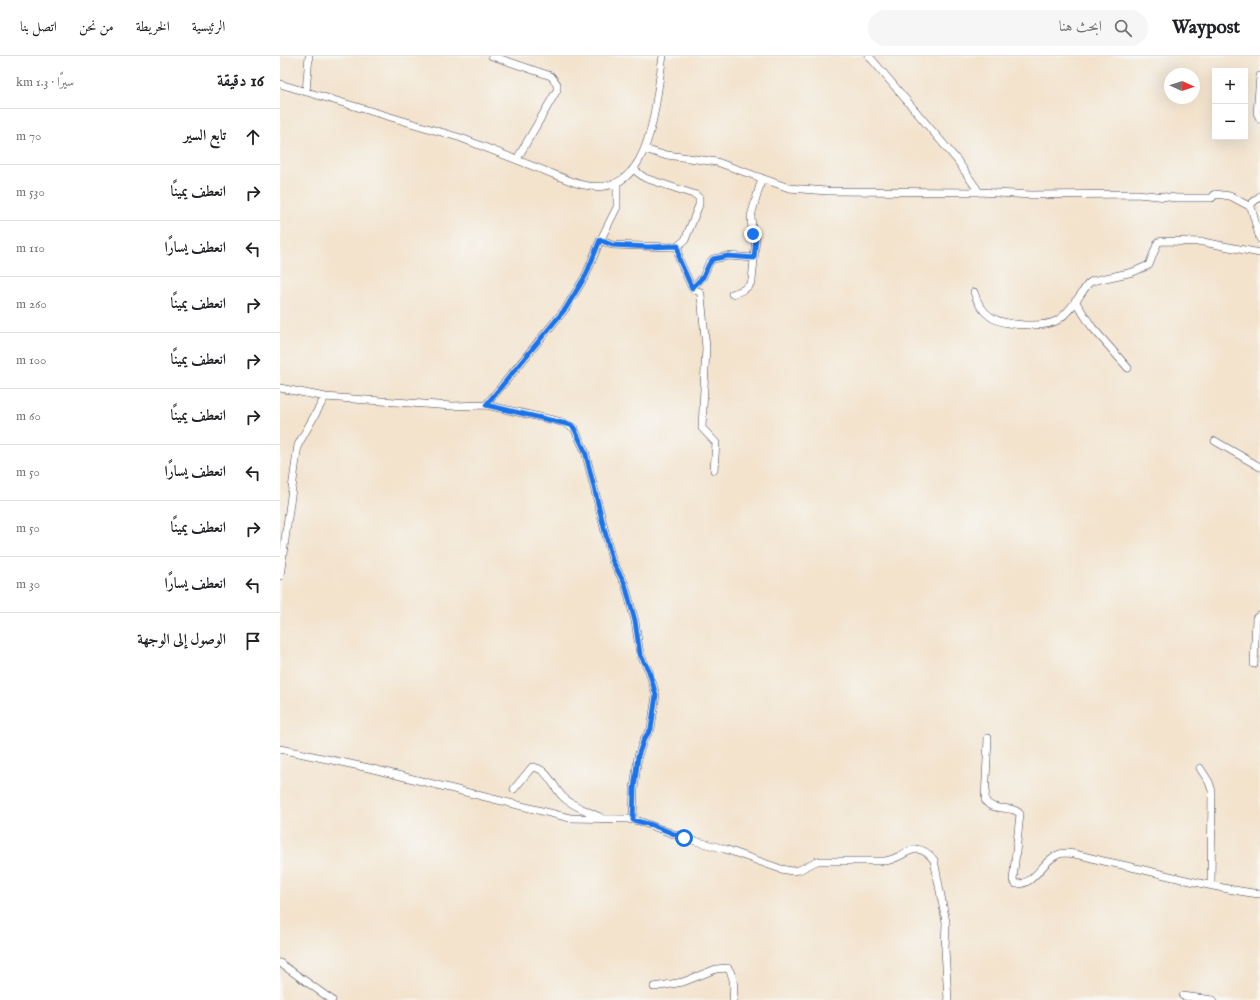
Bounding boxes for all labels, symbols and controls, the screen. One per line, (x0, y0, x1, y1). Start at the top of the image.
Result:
search box (868, 10, 1148, 46)
text: Waypost (1172, 16, 1240, 40)
text: ابحث هنا (1059, 17, 1102, 36)
icon: search (1112, 17, 1134, 39)
text: اتصل بنا (20, 18, 57, 36)
text: من نحن (79, 18, 114, 36)
text: الخريطة (136, 18, 170, 36)
text: الرئيسية (192, 18, 225, 36)
north arrow (1164, 68, 1200, 104)
map controls (1212, 68, 1248, 140)
button: + (1212, 68, 1248, 104)
text: 16 دقيقة (217, 71, 264, 92)
text: سيرًا · 1.3 km (16, 74, 74, 91)
button: − (1212, 104, 1248, 140)
text: تابع السير (184, 126, 226, 145)
icon: ahead (242, 126, 264, 148)
text: 70 m (16, 128, 41, 145)
text: انعطف يمينًا (170, 182, 226, 201)
icon: right (242, 182, 264, 204)
text: 530 m (16, 184, 45, 201)
route end (744, 225, 762, 243)
text: انعطف يسارًا (164, 238, 226, 257)
icon: left (242, 238, 264, 260)
text: 110 m (16, 240, 45, 257)
text: انعطف يمينًا (170, 294, 226, 313)
icon: right (242, 294, 264, 316)
text: 260 m (16, 296, 47, 313)
text: انعطف يمينًا (170, 350, 226, 369)
icon: right (242, 350, 264, 372)
text: 100 m (16, 352, 46, 369)
text: انعطف يمينًا (170, 406, 226, 425)
icon: right (242, 406, 264, 428)
text: 60 m (16, 408, 41, 425)
text: انعطف يسارًا (164, 462, 226, 481)
icon: left (242, 462, 264, 484)
text: 50 m (16, 464, 40, 481)
text: انعطف يمينًا (170, 518, 226, 537)
icon: right (242, 518, 264, 540)
text: 50 m (16, 520, 40, 537)
text: انعطف يسارًا (164, 574, 226, 593)
icon: left (242, 574, 264, 596)
text: 30 m (16, 576, 40, 593)
text: الوصول إلى الوجهة (137, 630, 226, 649)
icon: arrive (242, 630, 264, 652)
route start (675, 829, 693, 847)

